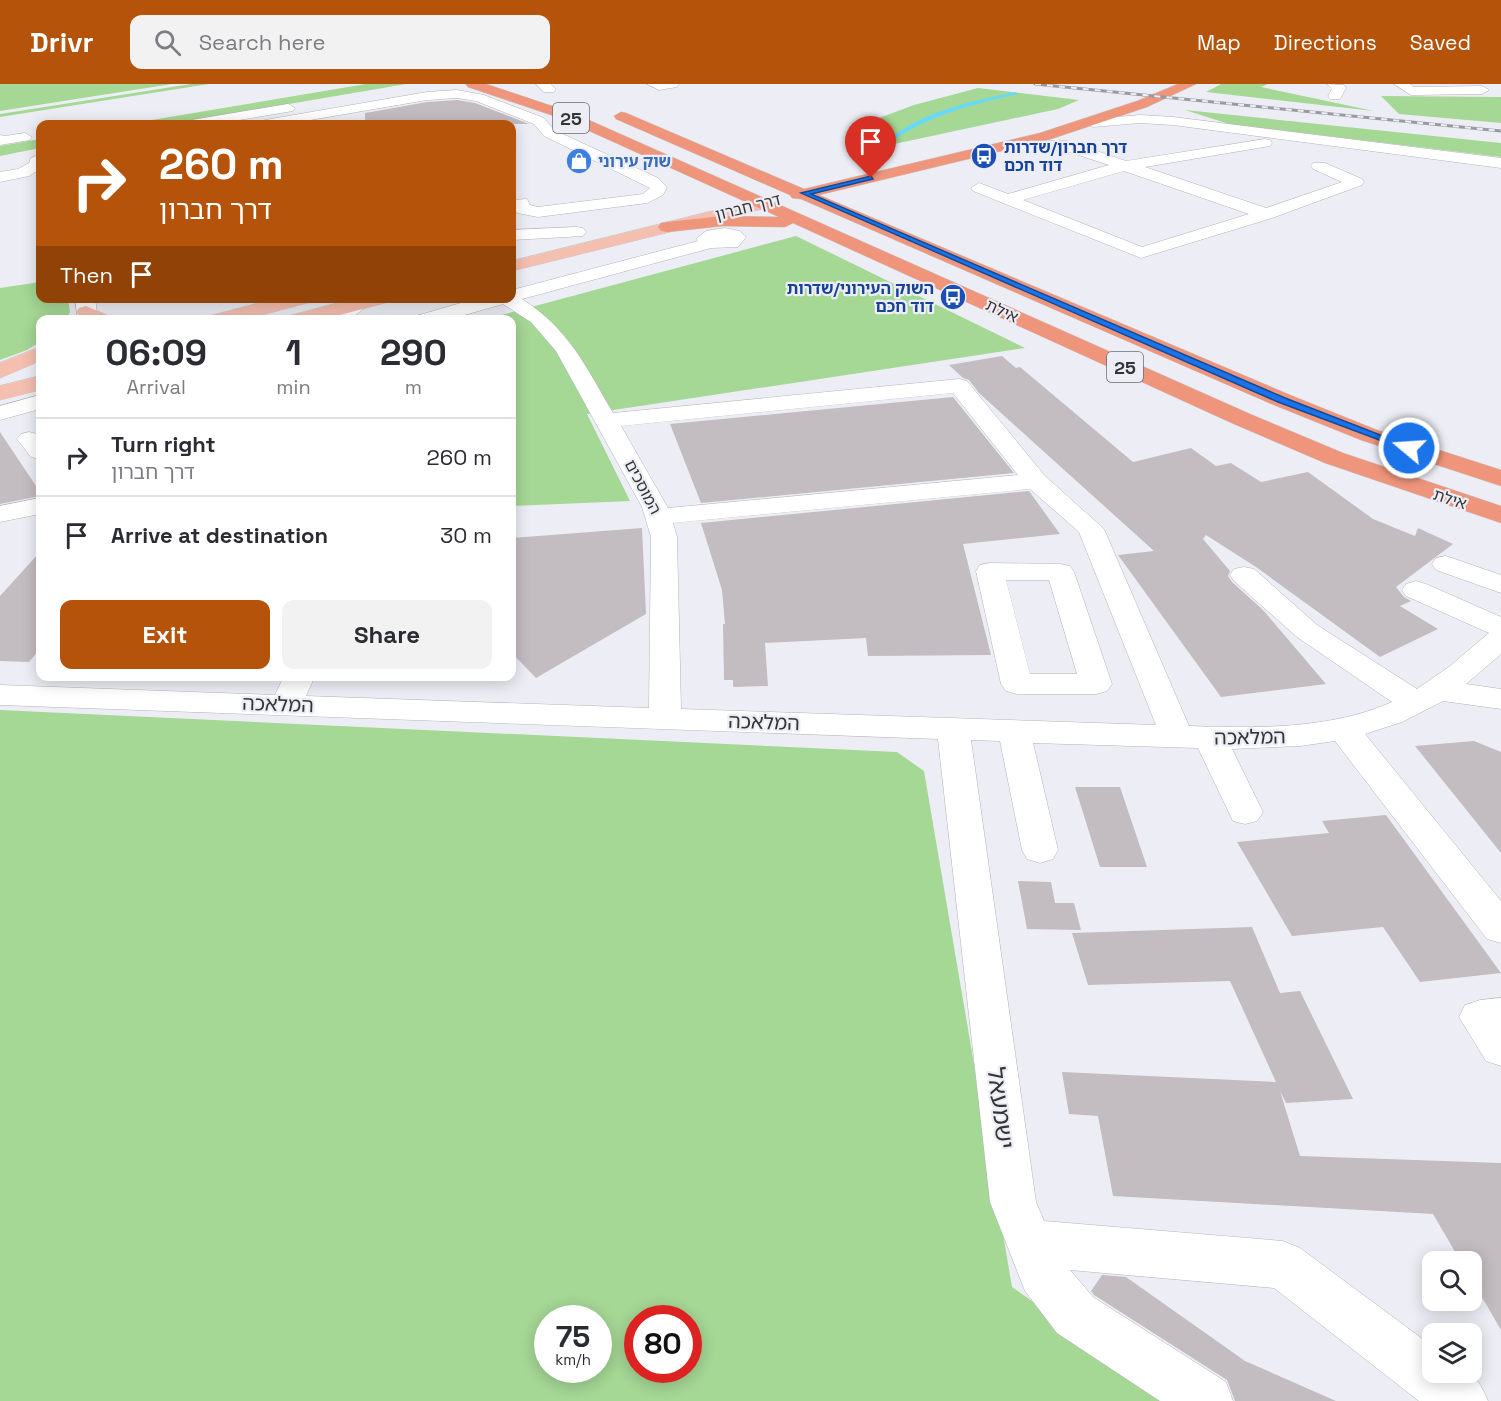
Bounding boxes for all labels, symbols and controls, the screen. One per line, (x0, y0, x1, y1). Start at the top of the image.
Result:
search box (130, 15, 550, 69)
text: Drivr (30, 24, 94, 60)
icon: search (151, 26, 184, 59)
text: Search here (199, 28, 325, 56)
text: Map (1197, 29, 1241, 56)
text: Directions (1274, 29, 1377, 56)
text: Saved (1410, 29, 1471, 56)
road number: 25 (553, 103, 589, 133)
pin (845, 116, 896, 178)
icon: arrive (854, 125, 887, 158)
place label: דרך חברון/שדרות דוד חכם (1004, 137, 1127, 176)
text: 260 m (159, 138, 284, 191)
bus stop icon: דרך חברון/שדרות דוד חכם (969, 141, 999, 171)
icon: right (60, 144, 138, 222)
shop icon: שוק עירוני (564, 146, 594, 176)
place label: שוק עירוני (598, 151, 671, 172)
street label: דרך חברון (713, 189, 783, 225)
text: דרך חברון (159, 192, 272, 227)
icon: arrive (125, 258, 158, 291)
text: Then (60, 261, 113, 289)
place label: השוק העירוני/שדרות דוד חכם (787, 278, 934, 317)
bus stop icon: השוק העירוני/שדרות דוד חכם (938, 282, 968, 312)
street label: אילת (982, 294, 1022, 328)
text: 06:09 (105, 330, 207, 376)
text: 1 (285, 330, 302, 376)
text: 290 (380, 330, 447, 376)
road number: 25 (1107, 352, 1143, 382)
text: Arrival (126, 374, 186, 400)
text: min (276, 374, 311, 400)
text: m (405, 374, 422, 400)
position arrow (1377, 416, 1441, 480)
text: Turn right (111, 430, 216, 458)
icon: right (60, 441, 93, 474)
text: 260 m (427, 443, 492, 471)
street label: המוסכים (620, 456, 666, 518)
text: דרך חברון (111, 459, 195, 485)
street label: אילת (1431, 484, 1469, 514)
icon: arrive (60, 519, 93, 552)
text: Arrive at destination (111, 521, 328, 549)
text: 30 m (440, 521, 492, 549)
button: Exit (60, 600, 270, 669)
button: Share (282, 600, 492, 669)
street label: המלאכה (242, 690, 314, 718)
street label: המלאכה (728, 708, 800, 736)
street label: המלאכה (1214, 723, 1286, 751)
street label: ישמעאל (981, 1065, 1021, 1151)
map controls (1422, 1251, 1482, 1383)
button: search (1422, 1251, 1482, 1311)
speed limit sign: 80 (624, 1305, 702, 1383)
text: 75 (556, 1317, 590, 1356)
button: layers (1422, 1323, 1482, 1383)
text: km/h (555, 1350, 591, 1369)

